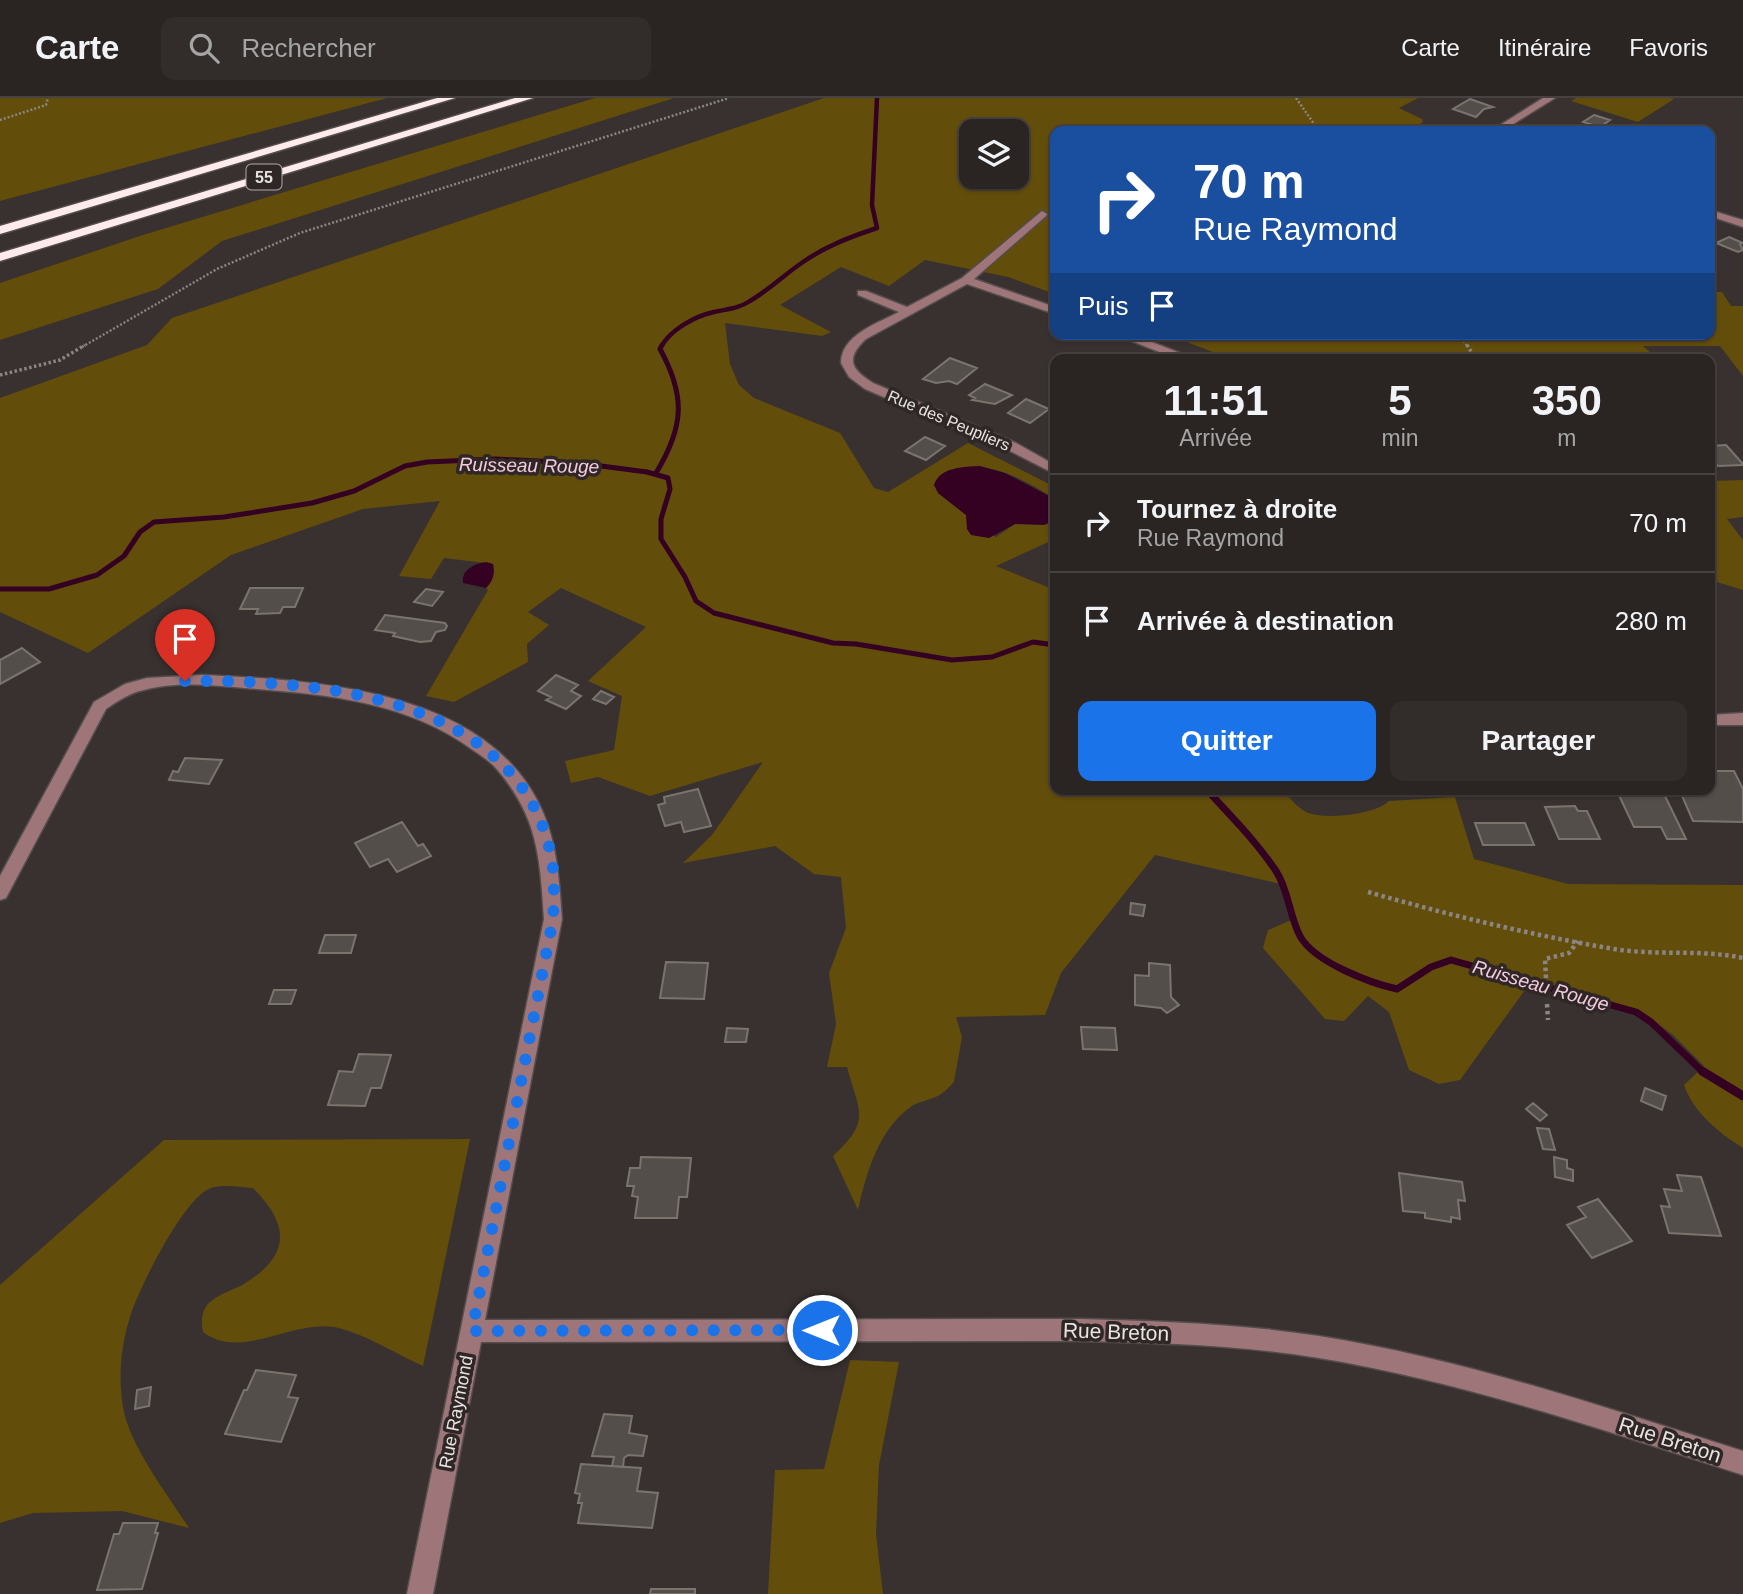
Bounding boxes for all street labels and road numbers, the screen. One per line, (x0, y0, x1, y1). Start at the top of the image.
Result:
road number: 55 (246, 164, 282, 190)
street label: Rue des Peupliers (885, 387, 1012, 454)
street label: Rue Breton (1063, 1318, 1170, 1345)
street label: Rue Raymond (435, 1354, 477, 1470)
street label: Rue Breton (1616, 1412, 1724, 1467)

